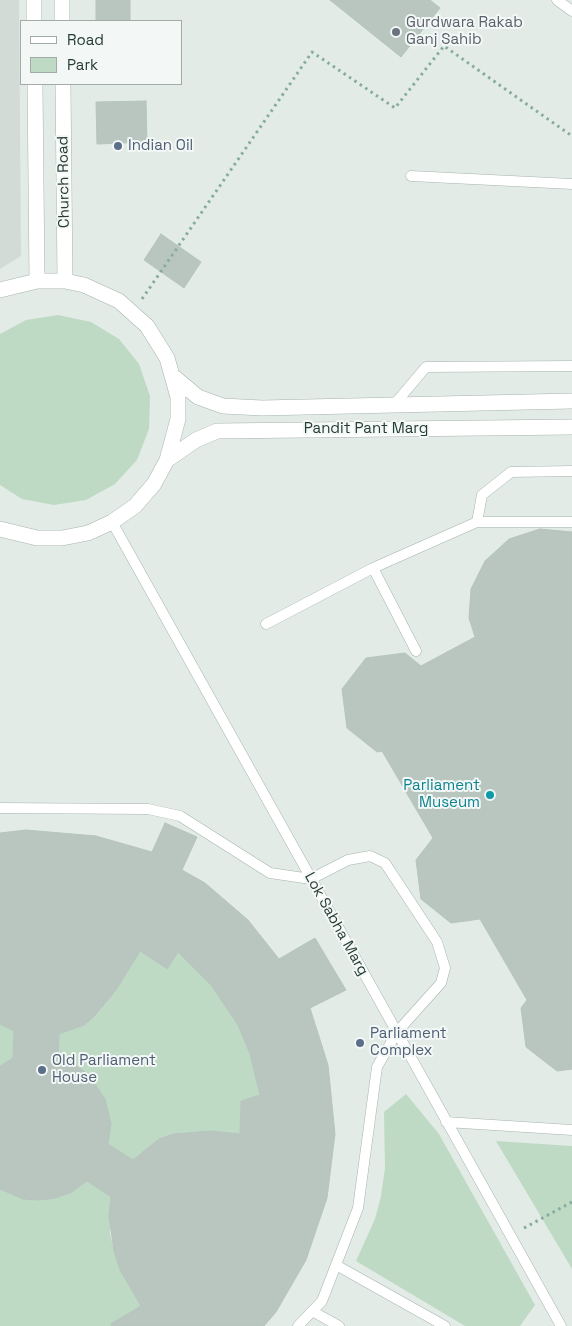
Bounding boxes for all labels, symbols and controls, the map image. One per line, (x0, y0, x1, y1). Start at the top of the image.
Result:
place label: Gurdwara Rakab Ganj Sahib (406, 14, 523, 49)
legend (20, 20, 182, 85)
marker: Gurdwara Rakab Ganj Sahib (390, 26, 402, 38)
text: Road (67, 30, 104, 49)
text: Park (67, 55, 98, 74)
street label: Church Road (54, 136, 74, 228)
place label: Indian Oil (128, 137, 193, 155)
marker: Indian Oil (112, 140, 124, 152)
street label: Pandit Pant Marg (304, 420, 428, 438)
place label: Parliament Museum (403, 777, 480, 812)
marker: Parliament Museum (484, 789, 496, 801)
street label: Lok Sabha Marg (300, 869, 372, 979)
place label: Parliament Complex (370, 1025, 447, 1060)
marker: Parliament Complex (354, 1037, 366, 1049)
place label: Old Parliament House (52, 1052, 156, 1087)
marker: Old Parliament House (36, 1064, 48, 1076)

